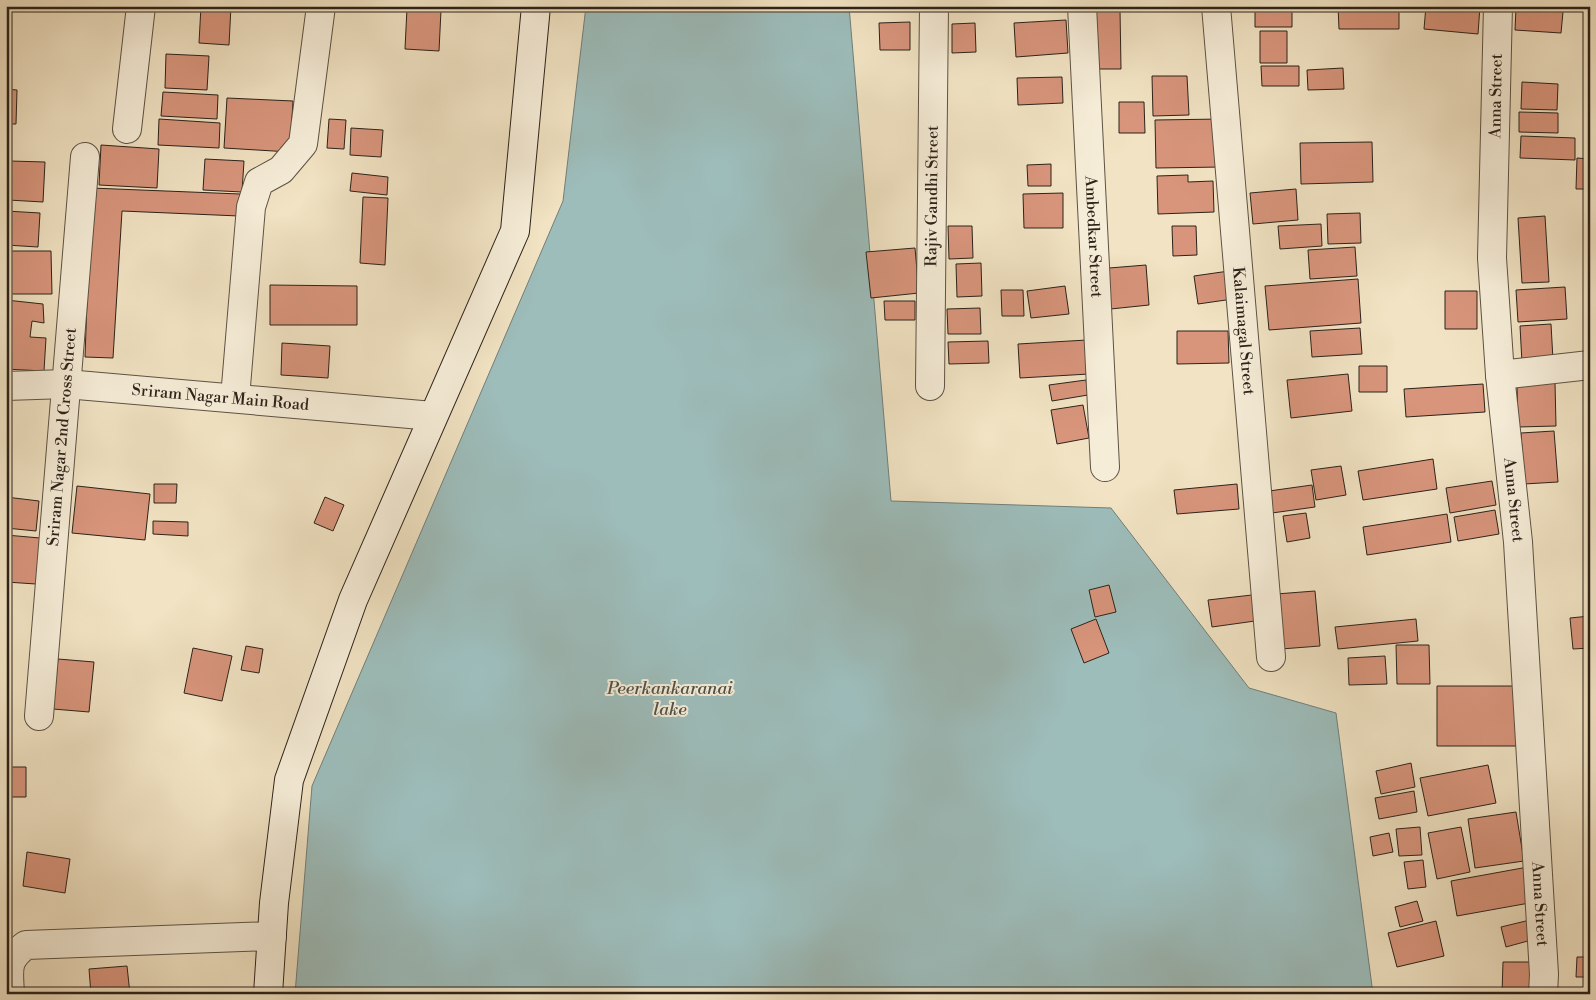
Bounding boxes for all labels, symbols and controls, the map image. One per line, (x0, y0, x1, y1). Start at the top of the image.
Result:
street label: Anna Street (1485, 53, 1507, 140)
street label: Rajiv Gandhi Street (921, 125, 943, 267)
street label: Ambedkar Street (1080, 174, 1107, 298)
street label: Kalaimagal Street (1228, 266, 1259, 396)
street label: Sriram Nagar 2nd Cross Street (43, 327, 81, 547)
street label: Sriram Nagar Main Road (131, 380, 310, 415)
street label: Anna Street (1499, 456, 1528, 544)
water label: Peerkankaranai lake (606, 677, 733, 721)
street label: Anna Street (1527, 860, 1552, 947)

